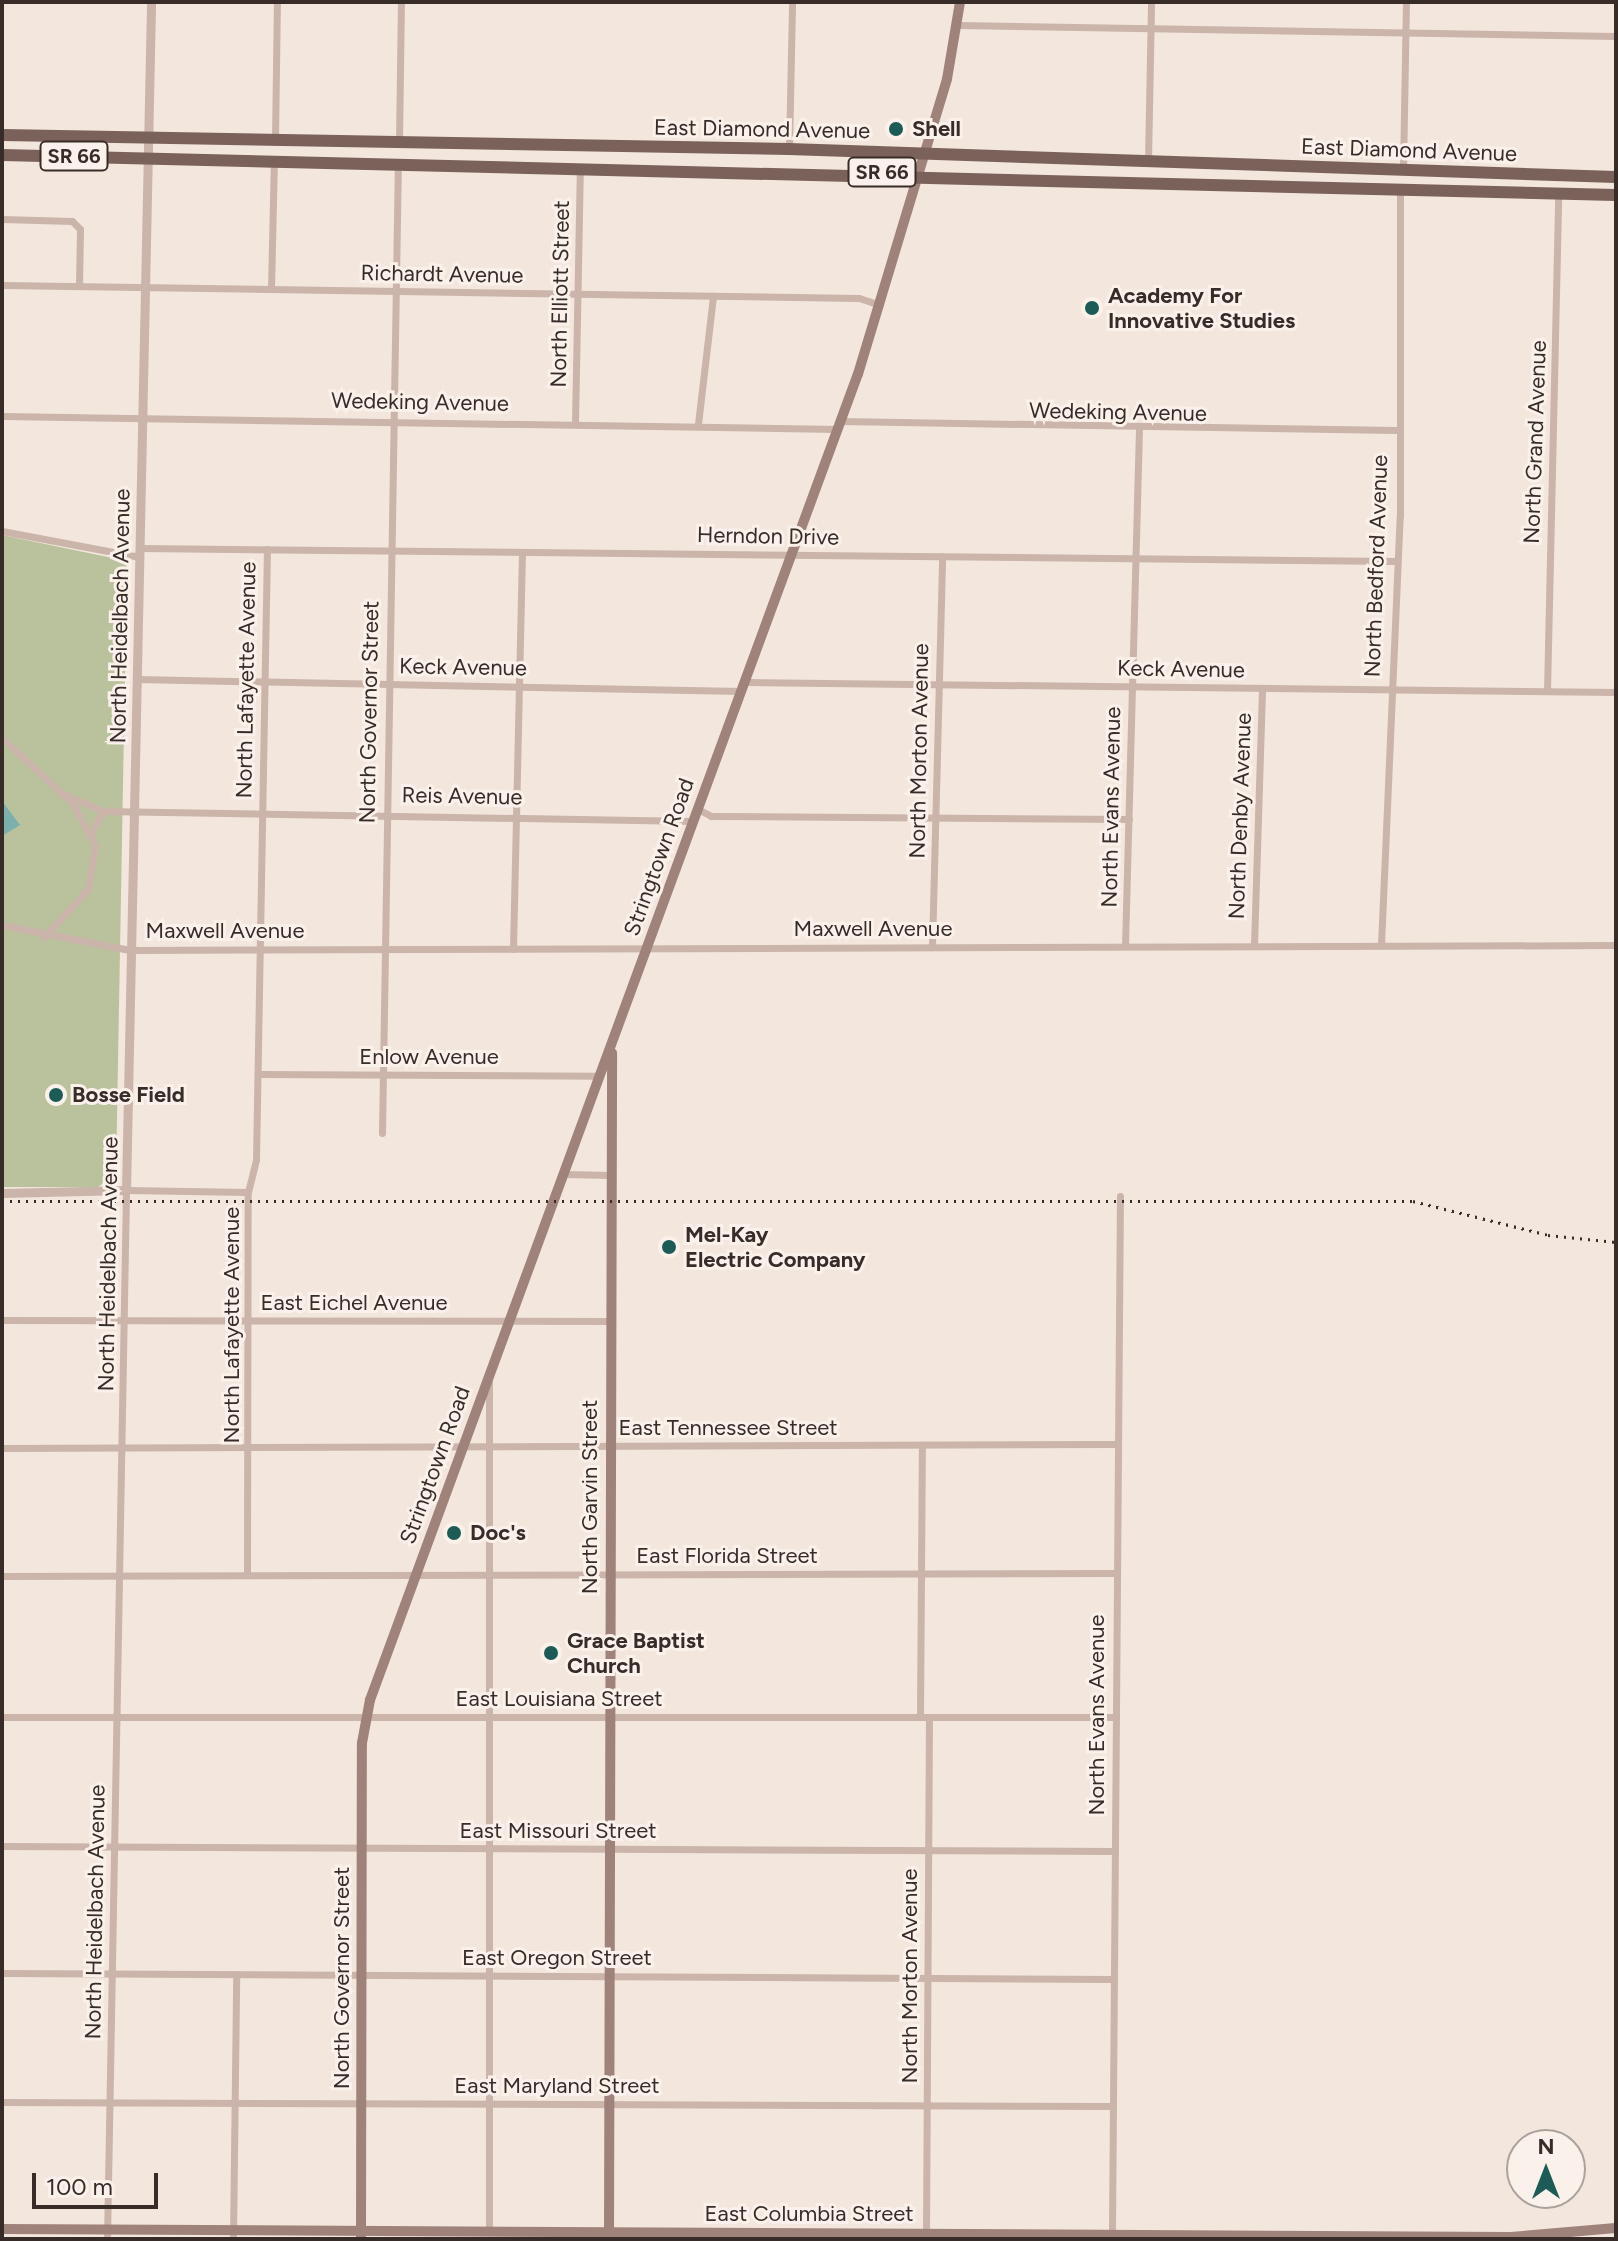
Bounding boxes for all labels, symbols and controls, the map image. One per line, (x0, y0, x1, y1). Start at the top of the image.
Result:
street label: East Diamond Avenue (654, 114, 870, 144)
place label: Shell (912, 116, 961, 142)
marker: Shell (887, 120, 905, 138)
street label: East Diamond Avenue (1301, 133, 1517, 167)
road number: SR 66 (38, 140, 110, 172)
road number: SR 66 (846, 156, 918, 188)
street label: North Elliott Street (545, 200, 575, 388)
street label: Richardt Avenue (360, 259, 524, 289)
place label: Academy For Innovative Studies (1108, 282, 1295, 334)
marker: Academy For Innovative Studies (1083, 299, 1101, 317)
street label: North Grand Avenue (1518, 340, 1552, 544)
street label: Wedeking Avenue (331, 387, 509, 417)
street label: Wedeking Avenue (1029, 397, 1207, 427)
street label: North Bedford Avenue (1359, 454, 1393, 678)
street label: North Heidelbach Avenue (105, 488, 135, 744)
street label: Herndon Drive (697, 522, 839, 550)
street label: North Lafayette Avenue (231, 561, 261, 799)
street label: North Governor Street (354, 600, 384, 824)
street label: North Morton Avenue (904, 643, 934, 859)
street label: Keck Avenue (399, 653, 527, 681)
street label: Keck Avenue (1117, 655, 1245, 683)
street label: North Evans Avenue (1096, 706, 1126, 908)
street label: North Denby Avenue (1223, 712, 1257, 920)
street label: Stringtown Road (618, 775, 700, 939)
street label: Reis Avenue (401, 782, 523, 810)
street label: Maxwell Avenue (794, 916, 952, 942)
street label: Maxwell Avenue (146, 918, 304, 944)
street label: Enlow Avenue (359, 1044, 499, 1070)
place label: Bosse Field (72, 1082, 185, 1108)
marker: Bosse Field (47, 1086, 65, 1104)
street label: North Heidelbach Avenue (93, 1136, 123, 1392)
street label: North Lafayette Avenue (219, 1207, 245, 1443)
place label: Mel-Kay Electric Company (685, 1221, 865, 1272)
marker: Mel-Kay Electric Company (660, 1238, 678, 1256)
street label: East Eichel Avenue (260, 1290, 448, 1316)
street label: Stringtown Road (394, 1383, 476, 1547)
street label: North Garvin Street (577, 1400, 603, 1594)
street label: East Tennessee Street (618, 1415, 838, 1441)
place label: Doc's (470, 1520, 526, 1546)
marker: Doc's (445, 1524, 463, 1542)
street label: East Florida Street (636, 1543, 818, 1569)
street label: North Evans Avenue (1084, 1614, 1110, 1816)
place label: Grace Baptist Church (567, 1627, 705, 1678)
marker: Grace Baptist Church (542, 1644, 560, 1662)
street label: East Louisiana Street (456, 1686, 662, 1712)
street label: North Heidelbach Avenue (80, 1784, 110, 2040)
street label: East Missouri Street (459, 1818, 657, 1844)
street label: North Governor Street (329, 1867, 355, 2089)
street label: North Morton Avenue (897, 1868, 923, 2084)
street label: East Oregon Street (462, 1945, 652, 1971)
street label: East Maryland Street (454, 2073, 660, 2099)
north arrow (1506, 2129, 1586, 2209)
text: N (1537, 2133, 1555, 2160)
scale bar (36, 2157, 162, 2207)
text: 100 m (46, 2172, 113, 2201)
street label: East Columbia Street (705, 2201, 913, 2227)

